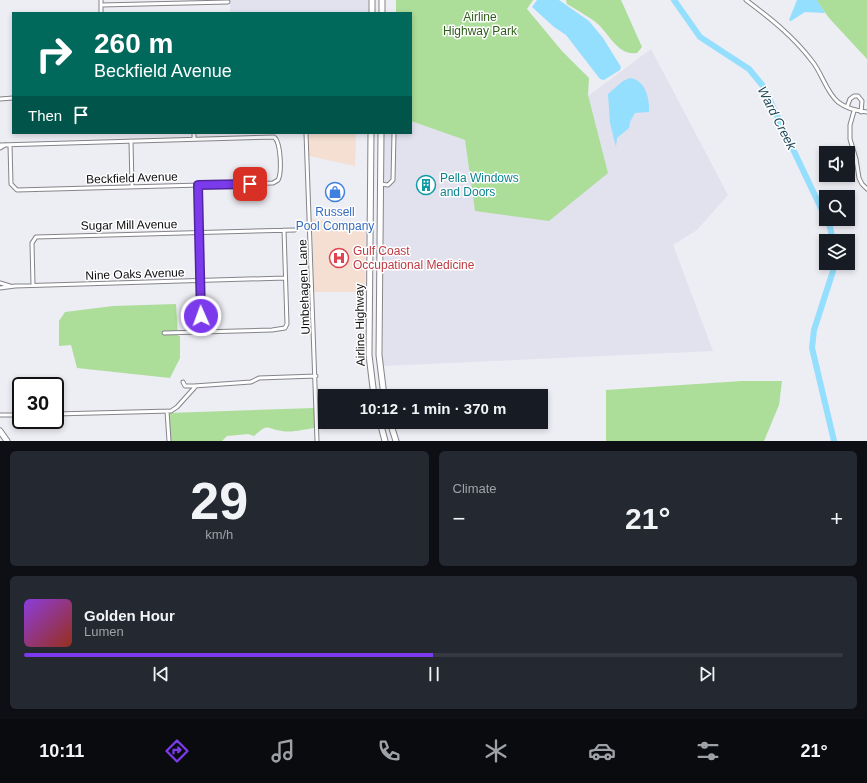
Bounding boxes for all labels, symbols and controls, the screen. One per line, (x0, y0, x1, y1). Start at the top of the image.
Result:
park label: Airline Highway Park (443, 10, 518, 38)
icon: right (28, 28, 80, 80)
text: 260 m (94, 28, 173, 59)
text: Beckfield Avenue (94, 61, 232, 81)
water label: Ward Creek (755, 84, 800, 154)
icon: arrive (70, 104, 92, 126)
text: Then (28, 107, 62, 124)
map controls (819, 146, 855, 270)
button: sound (819, 146, 855, 182)
pin (233, 167, 267, 201)
street label: Beckfield Avenue (86, 169, 178, 187)
place label: Pella Windows and Doors (440, 171, 519, 199)
icon: arrive (239, 173, 261, 195)
building icon: Pella Windows and Doors (415, 174, 437, 196)
shop icon: Russell Pool Company (324, 181, 346, 203)
button: search (819, 190, 855, 226)
place label: Russell Pool Company (296, 205, 374, 233)
street label: Sugar Mill Avenue (81, 217, 178, 233)
button: layers (819, 234, 855, 270)
street label: Umbehagen Lane (295, 239, 313, 335)
place label: Gulf Coast Occupational Medicine (353, 244, 475, 272)
hospital icon: Gulf Coast Occupational Medicine (328, 247, 350, 269)
street label: Nine Oaks Avenue (85, 265, 185, 283)
street label: Airline Highway (352, 284, 368, 366)
position arrow (180, 295, 222, 337)
speed limit sign: 30 (12, 377, 64, 429)
text: 10:12 · 1 min · 370 m (360, 400, 506, 417)
text: 29 (190, 472, 248, 530)
text: Climate (453, 481, 497, 496)
text: 21° (625, 502, 670, 535)
text: − (453, 506, 465, 531)
text: + (830, 506, 843, 531)
text: km/h (205, 527, 233, 542)
text: Golden Hour (84, 607, 175, 624)
text: Lumen (84, 624, 124, 639)
icon: previous (150, 663, 172, 685)
icon: pause (423, 663, 445, 685)
icon: next (696, 663, 718, 685)
icon: directions (163, 737, 191, 765)
icon: music (269, 737, 297, 765)
icon: phone (375, 737, 403, 765)
icon: climate (482, 737, 510, 765)
icon: car (588, 737, 616, 765)
icon: filters (694, 737, 722, 765)
text: 10:11 (39, 741, 84, 761)
text: 21° (801, 741, 828, 761)

